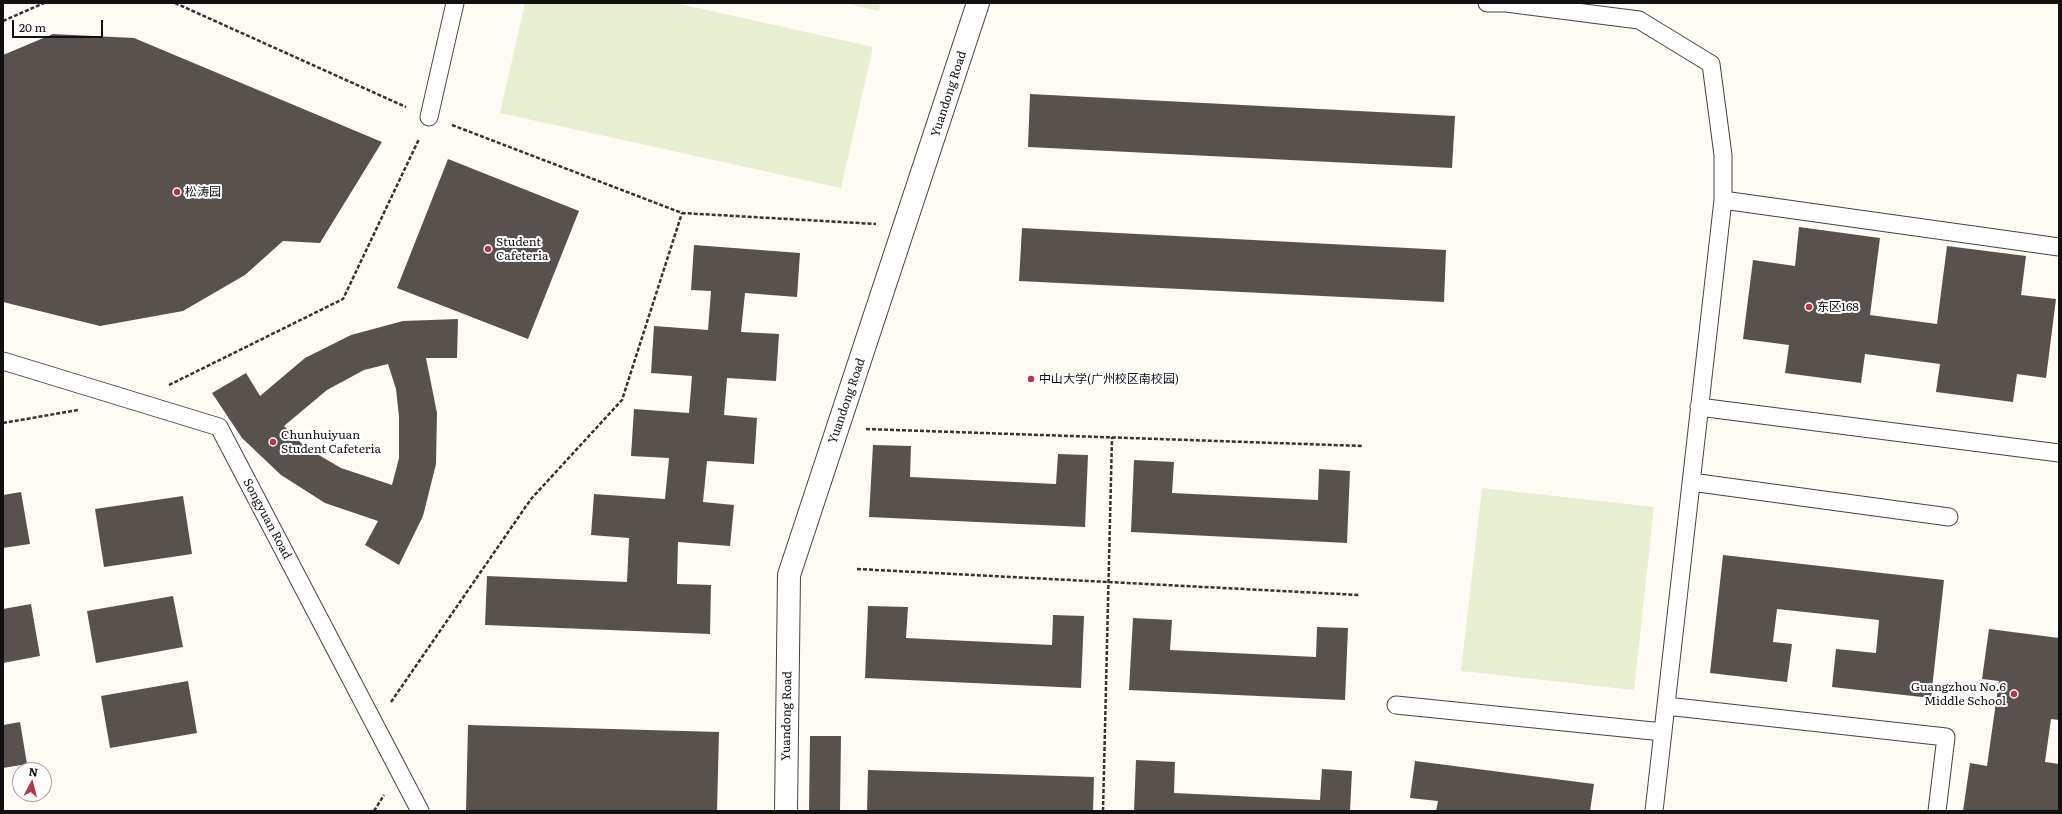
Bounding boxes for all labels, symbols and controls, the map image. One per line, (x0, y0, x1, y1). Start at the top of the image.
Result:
scale bar (14, 12, 105, 38)
text: 20 m (19, 18, 46, 36)
street label: Yuandong Road (928, 49, 970, 139)
place label: 松涛园 (185, 185, 221, 199)
marker: 松涛园 (172, 187, 182, 197)
place label: Student Cafeteria (496, 235, 548, 263)
marker: Student Cafeteria (483, 244, 493, 254)
place label: 东区168 (1817, 300, 1859, 314)
marker: 东区168 (1804, 302, 1814, 312)
street label: Yuandong Road (826, 356, 868, 446)
place label: 中山大学(广州校区南校园) (1039, 372, 1179, 386)
marker: 中山大学(广州校区南校园) (1026, 374, 1036, 384)
place label: Chunhuiyuan Student Cafeteria (281, 428, 381, 456)
marker: Chunhuiyuan Student Cafeteria (268, 437, 278, 447)
street label: Songyuan Road (240, 476, 294, 562)
street label: Yuandong Road (779, 671, 795, 761)
place label: Guangzhou No.6 Middle School (1911, 680, 2006, 708)
marker: Guangzhou No.6 Middle School (2009, 689, 2019, 699)
north arrow (12, 762, 52, 802)
text: N (28, 763, 39, 780)

